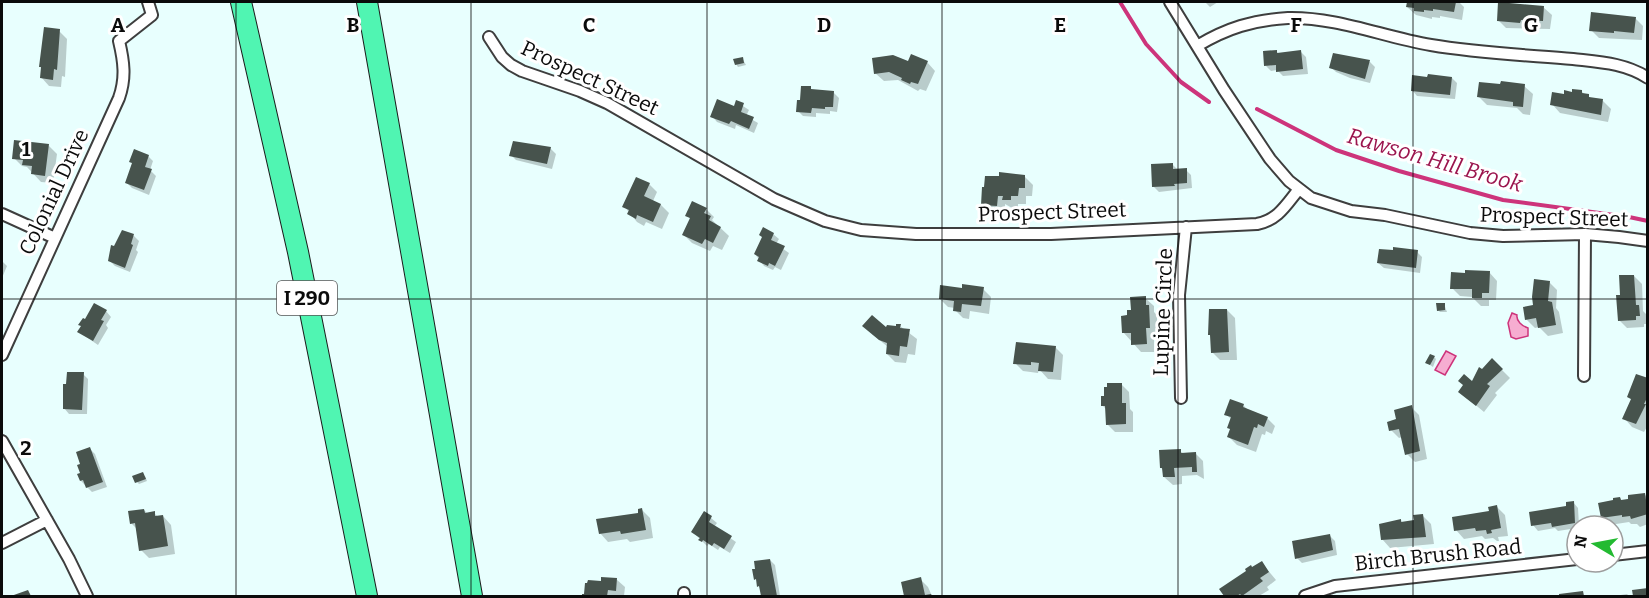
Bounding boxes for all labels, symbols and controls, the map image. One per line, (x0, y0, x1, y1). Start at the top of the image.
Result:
text: A (111, 13, 126, 37)
text: B (347, 13, 360, 37)
text: C (583, 13, 595, 37)
text: D (817, 13, 831, 37)
text: E (1054, 13, 1066, 37)
text: F (1290, 13, 1302, 37)
text: G (1524, 13, 1538, 37)
street label: Prospect Street (517, 35, 663, 121)
water label: Rawson Hill Brook (1344, 122, 1527, 198)
street label: Colonial Drive (13, 125, 95, 259)
text: 1 (22, 137, 31, 161)
street label: Prospect Street (977, 196, 1127, 228)
street label: Prospect Street (1479, 201, 1629, 233)
street label: Lupine Circle (1148, 248, 1178, 376)
road number: I 290 (277, 281, 337, 315)
text: 2 (20, 436, 32, 460)
north arrow (1565, 514, 1625, 574)
street label: Birch Brush Road (1353, 533, 1523, 577)
text: N (1570, 534, 1591, 549)

